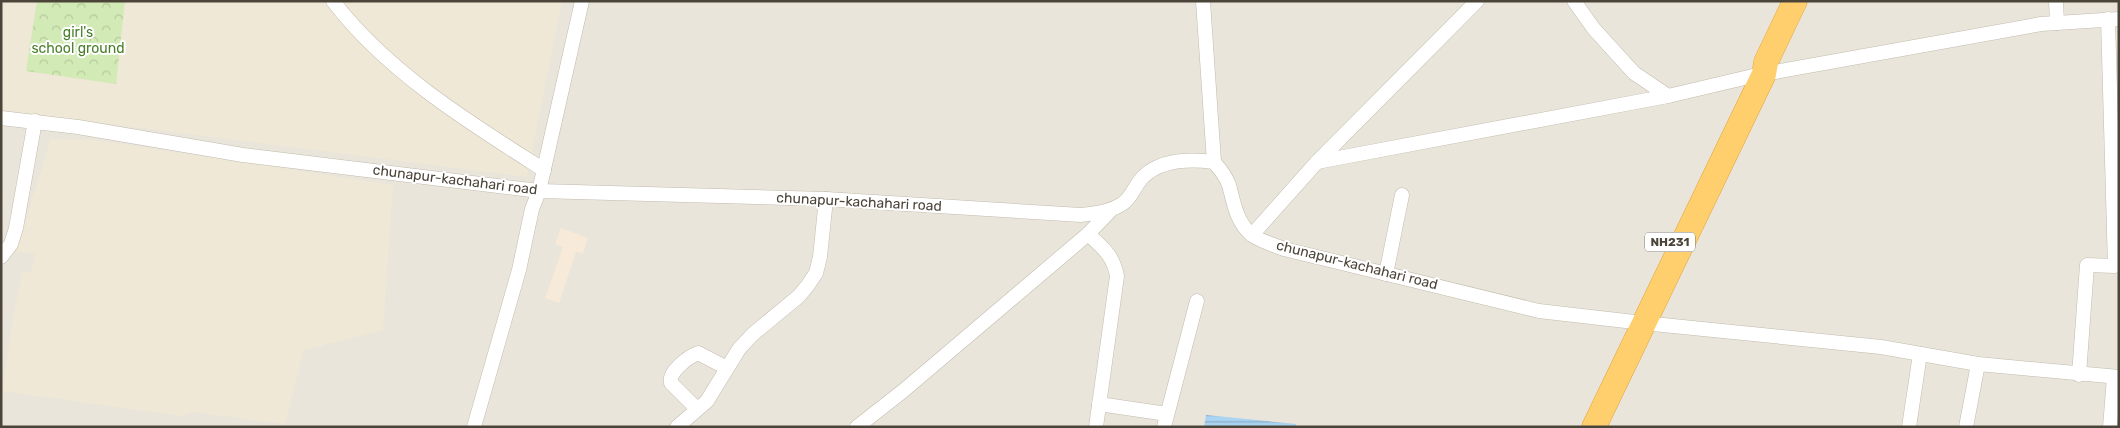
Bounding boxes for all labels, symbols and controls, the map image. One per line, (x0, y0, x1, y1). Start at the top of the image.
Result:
park label: girl's school ground (31, 24, 125, 57)
street label: chunapur-kachahari road (372, 161, 538, 199)
street label: chunapur-kachahari road (776, 189, 942, 215)
road number: NH231 (1645, 232, 1695, 252)
street label: chunapur-kachahari road (1275, 237, 1439, 293)

